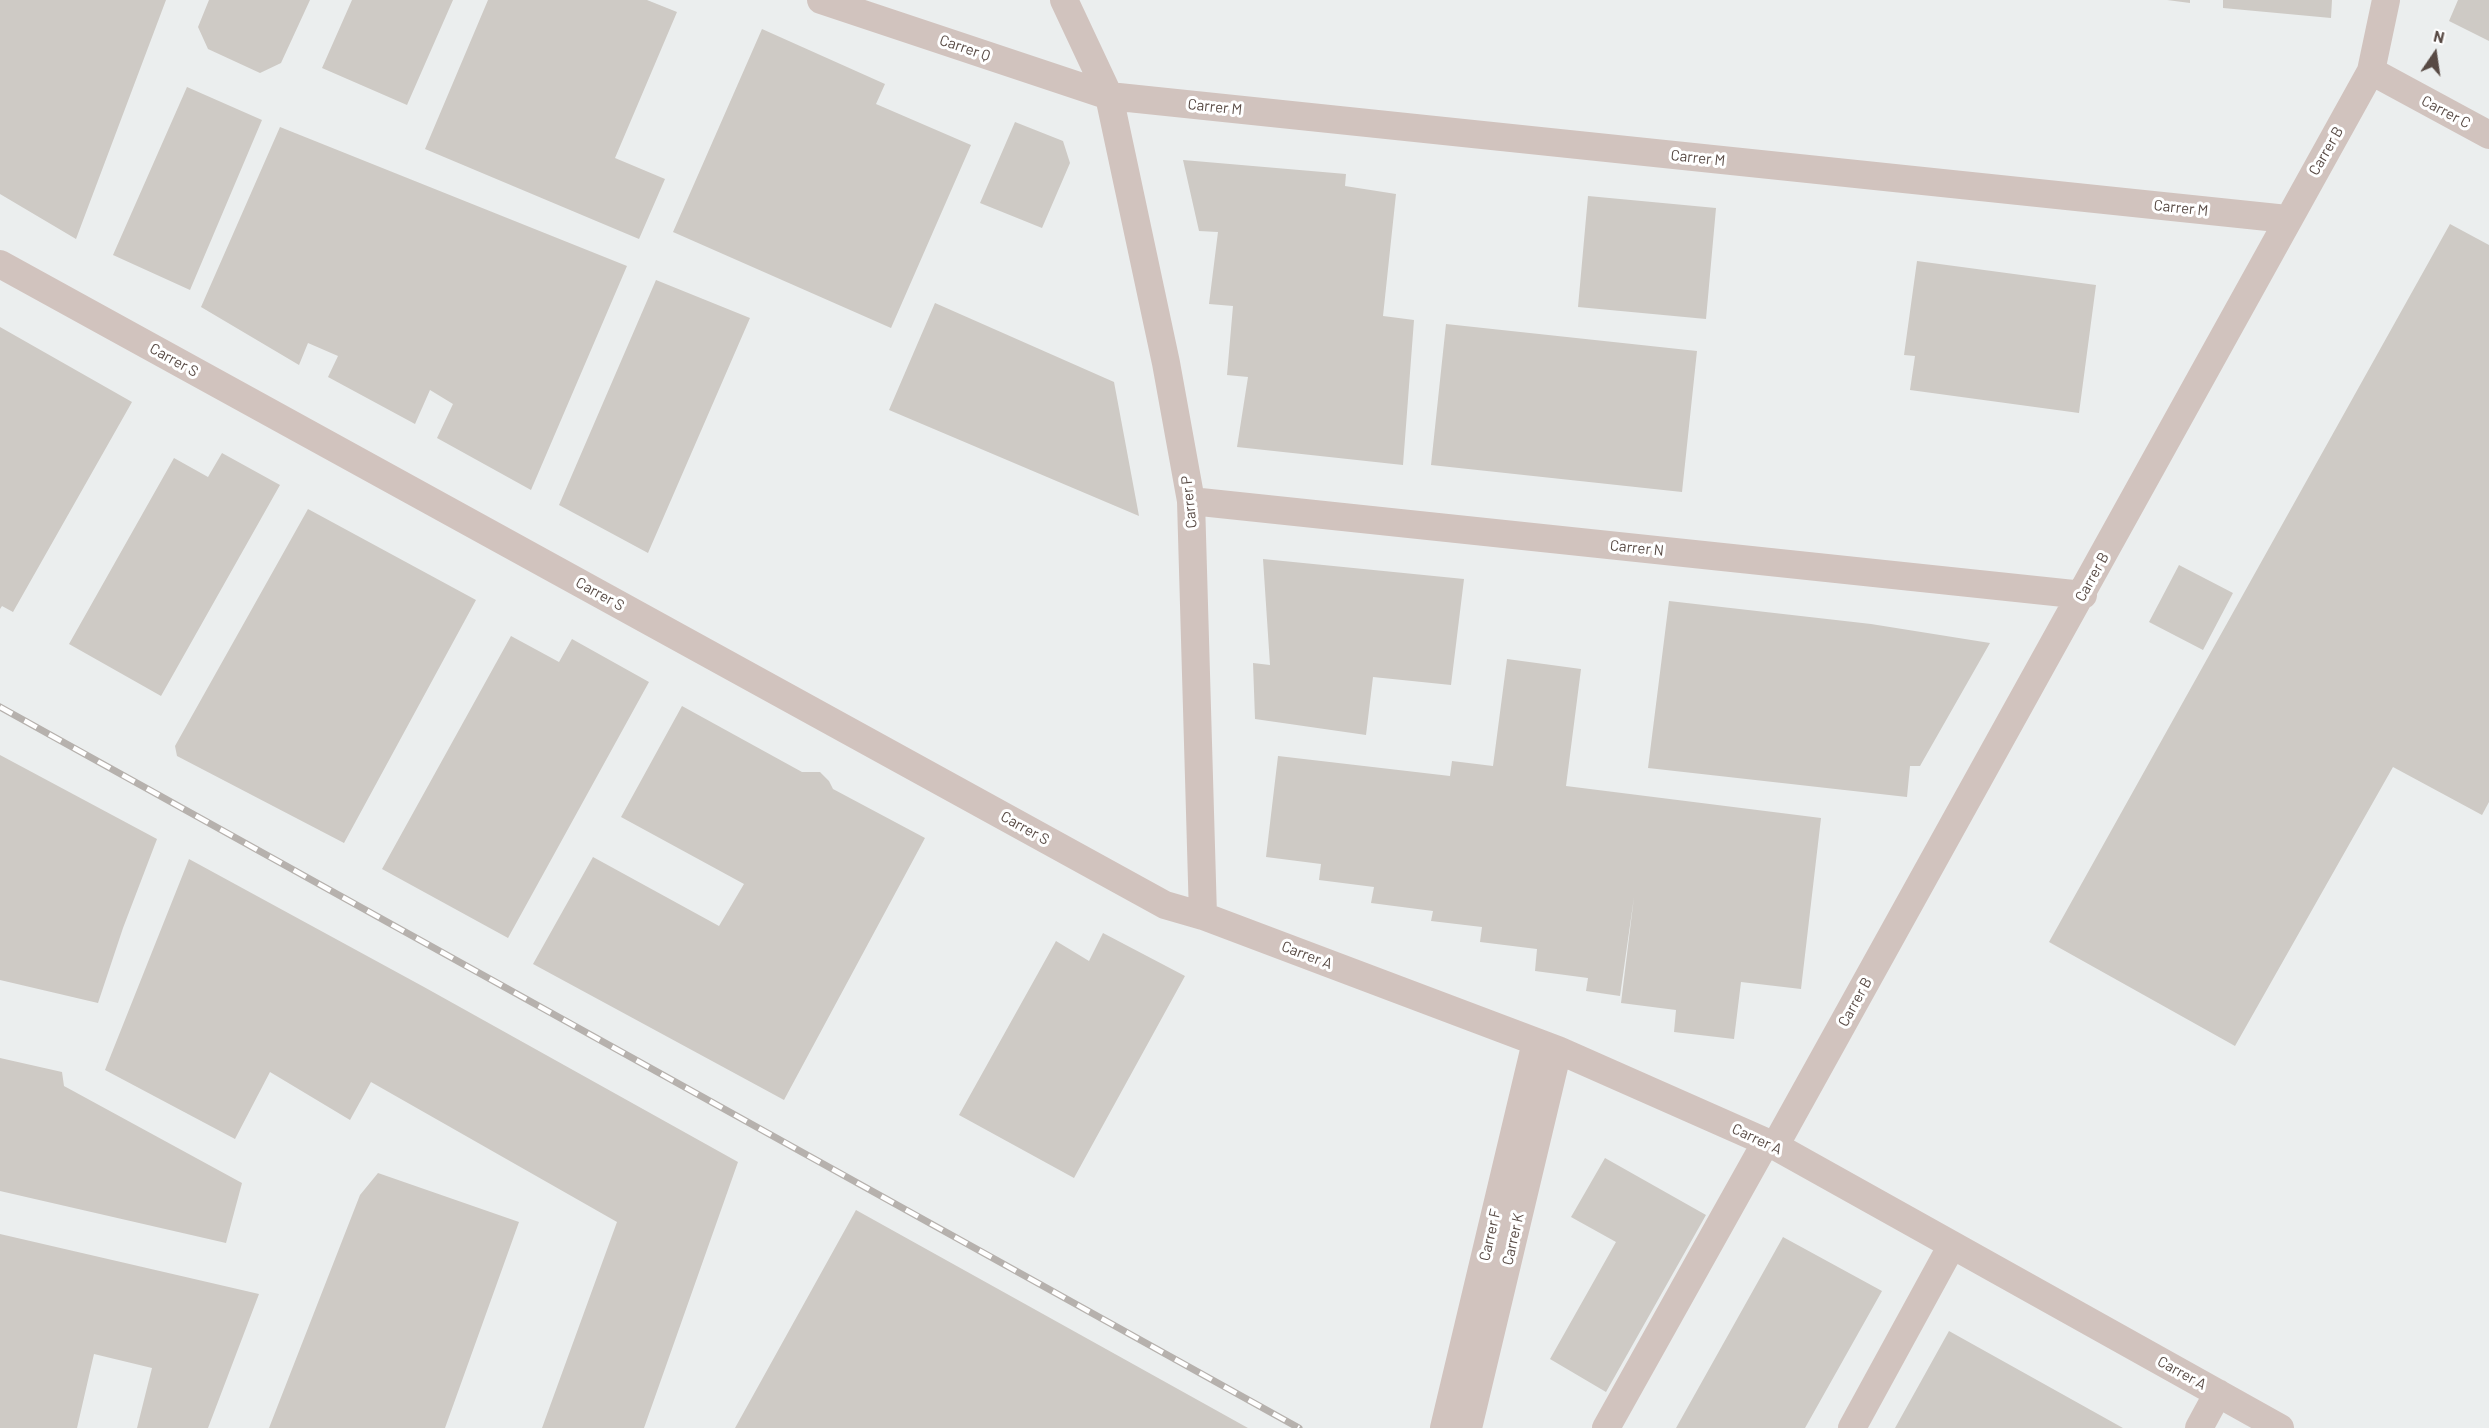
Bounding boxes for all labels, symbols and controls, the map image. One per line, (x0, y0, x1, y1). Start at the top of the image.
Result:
north arrow (2405, 24, 2465, 84)
text: N (2432, 26, 2446, 46)
street label: Carrer Q (937, 31, 993, 65)
street label: Carrer C (2418, 92, 2474, 132)
street label: Carrer M (1187, 95, 1243, 119)
street label: Carrer B (2305, 123, 2347, 179)
street label: Carrer M (1670, 146, 1726, 170)
street label: Carrer M (2153, 196, 2209, 220)
street label: Carrer S (147, 339, 201, 381)
street label: Carrer P (1177, 475, 1201, 529)
street label: Carrer N (1609, 536, 1665, 560)
street label: Carrer B (2071, 549, 2113, 605)
street label: Carrer S (573, 573, 627, 615)
street label: Carrer S (998, 807, 1052, 849)
street label: Carrer A (1279, 937, 1335, 973)
street label: Carrer B (1834, 974, 1876, 1030)
street label: Carrer A (1729, 1120, 1785, 1158)
street label: Carrer F (1475, 1207, 1505, 1263)
street label: Carrer K (1498, 1211, 1528, 1267)
street label: Carrer A (2154, 1352, 2210, 1394)

